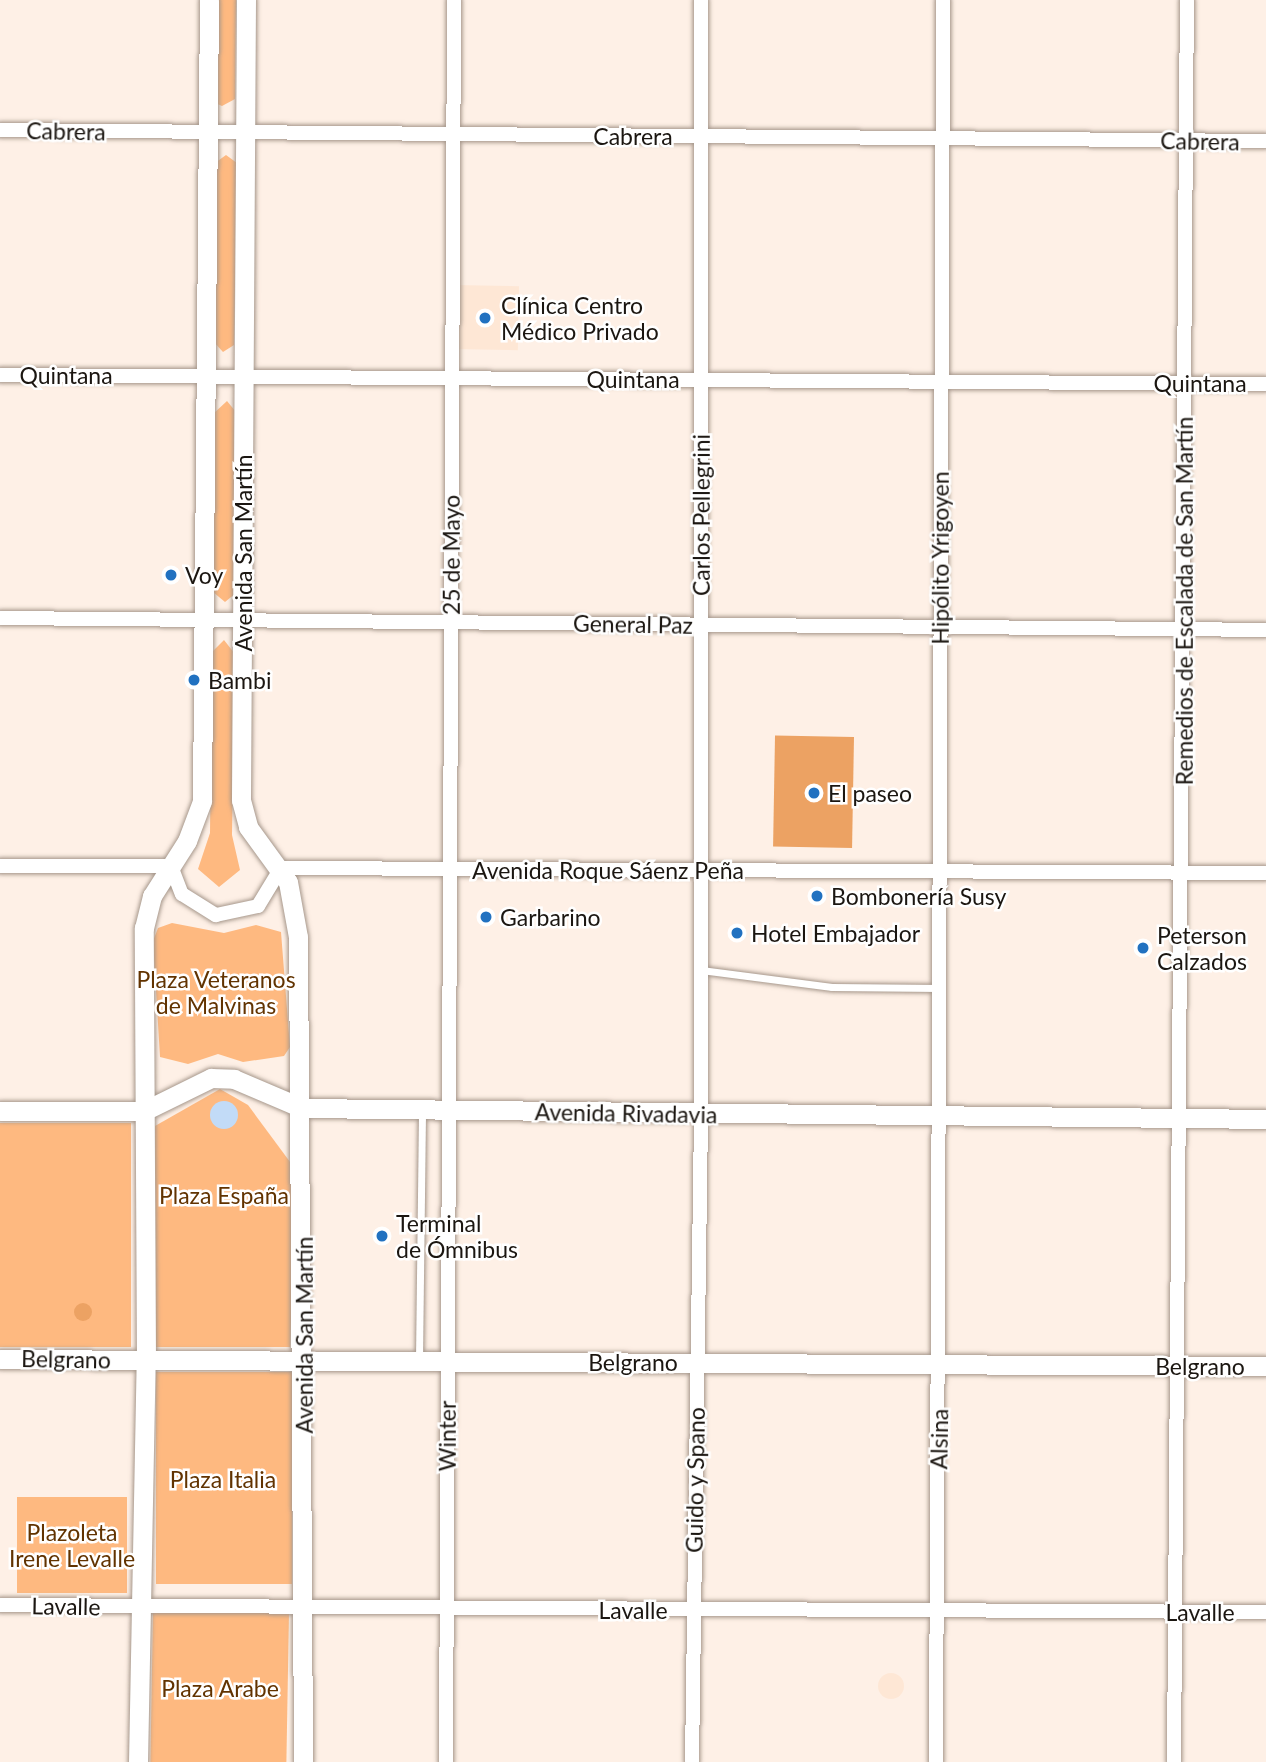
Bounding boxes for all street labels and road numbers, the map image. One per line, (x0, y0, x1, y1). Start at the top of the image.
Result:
street label: Cabrera (26, 117, 106, 145)
street label: Cabrera (593, 122, 673, 150)
street label: Cabrera (1160, 127, 1240, 155)
street label: Quintana (19, 361, 113, 389)
street label: Quintana (586, 365, 680, 393)
street label: Quintana (1153, 369, 1247, 397)
street label: Remedios de Escalada de San Martín (1170, 417, 1198, 785)
street label: Carlos Pellegrini (687, 434, 715, 596)
street label: Avenida San Martín (229, 454, 257, 652)
street label: Hipólito Yrigoyen (926, 471, 954, 645)
street label: 25 de Mayo (437, 495, 465, 615)
street label: General Paz (573, 609, 693, 639)
street label: Avenida Roque Sáenz Peña (472, 856, 744, 884)
street label: Avenida Rivadavia (534, 1098, 718, 1128)
street label: Avenida San Martín (290, 1236, 318, 1434)
street label: Belgrano (21, 1344, 111, 1374)
street label: Belgrano (588, 1348, 678, 1376)
street label: Belgrano (1155, 1352, 1245, 1380)
street label: Winter (433, 1401, 461, 1471)
street label: Guido y Spano (680, 1406, 710, 1554)
street label: Alsina (925, 1408, 953, 1470)
street label: Lavalle (31, 1592, 101, 1620)
street label: Lavalle (598, 1596, 668, 1624)
street label: Lavalle (1165, 1598, 1235, 1626)

